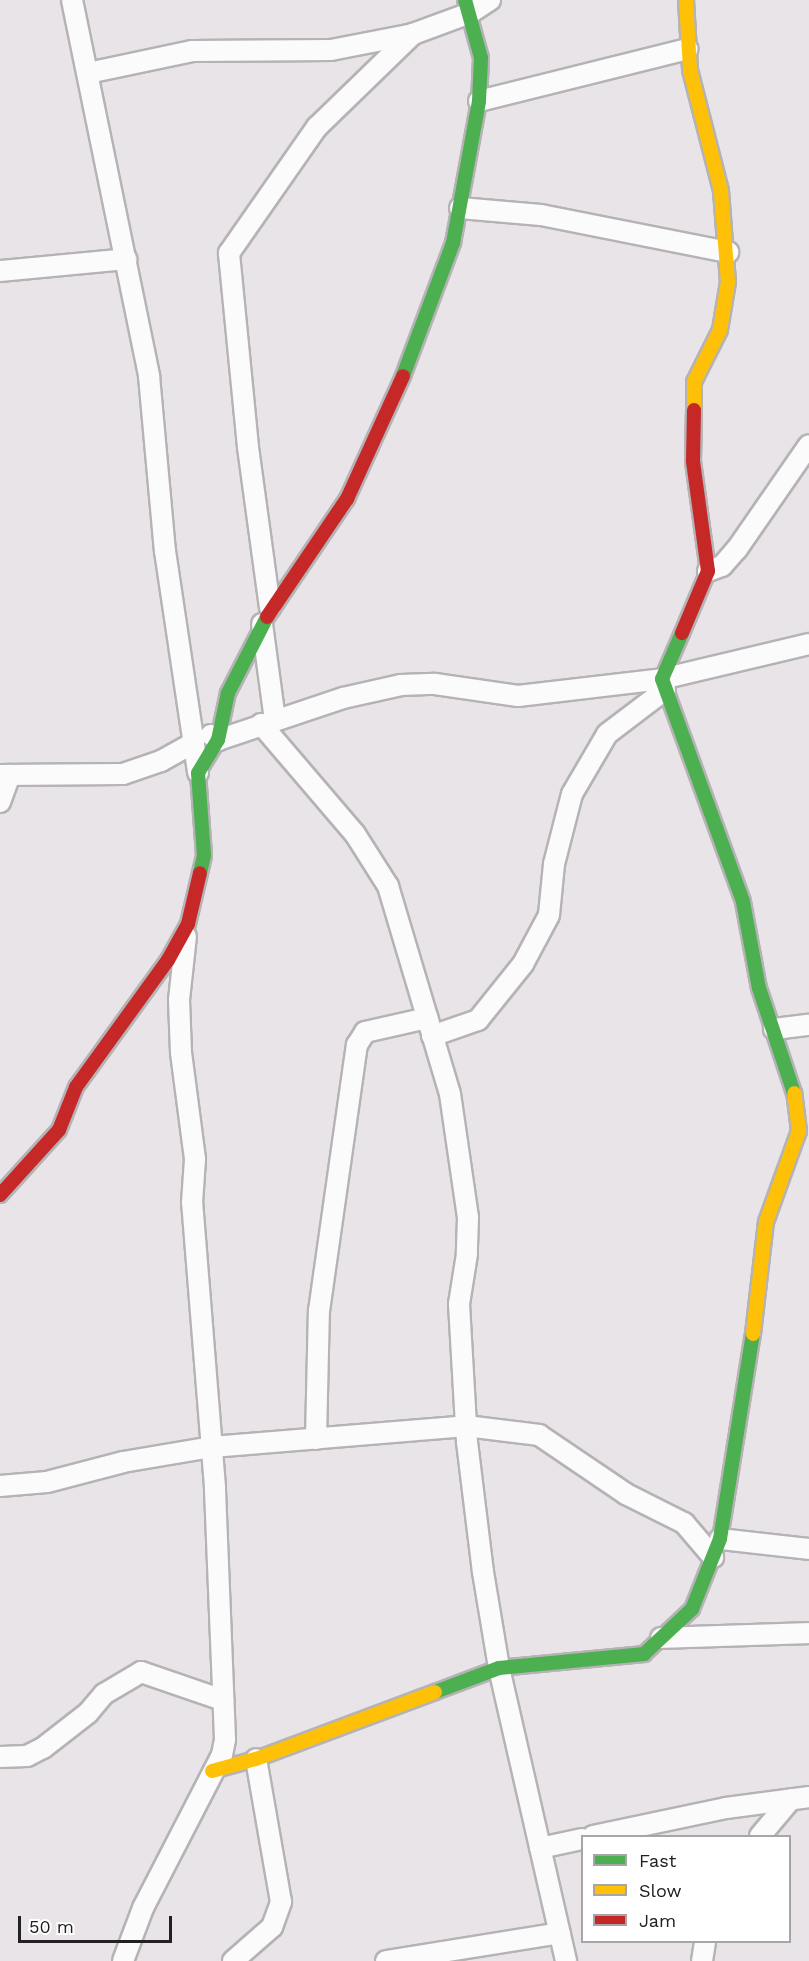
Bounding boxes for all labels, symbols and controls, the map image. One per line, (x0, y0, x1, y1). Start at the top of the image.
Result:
legend (581, 1835, 791, 1943)
text: Fast (639, 1850, 676, 1871)
text: Slow (639, 1880, 682, 1901)
scale bar (21, 1904, 176, 1942)
text: Jam (639, 1910, 676, 1931)
text: 50 m (29, 1916, 74, 1937)

